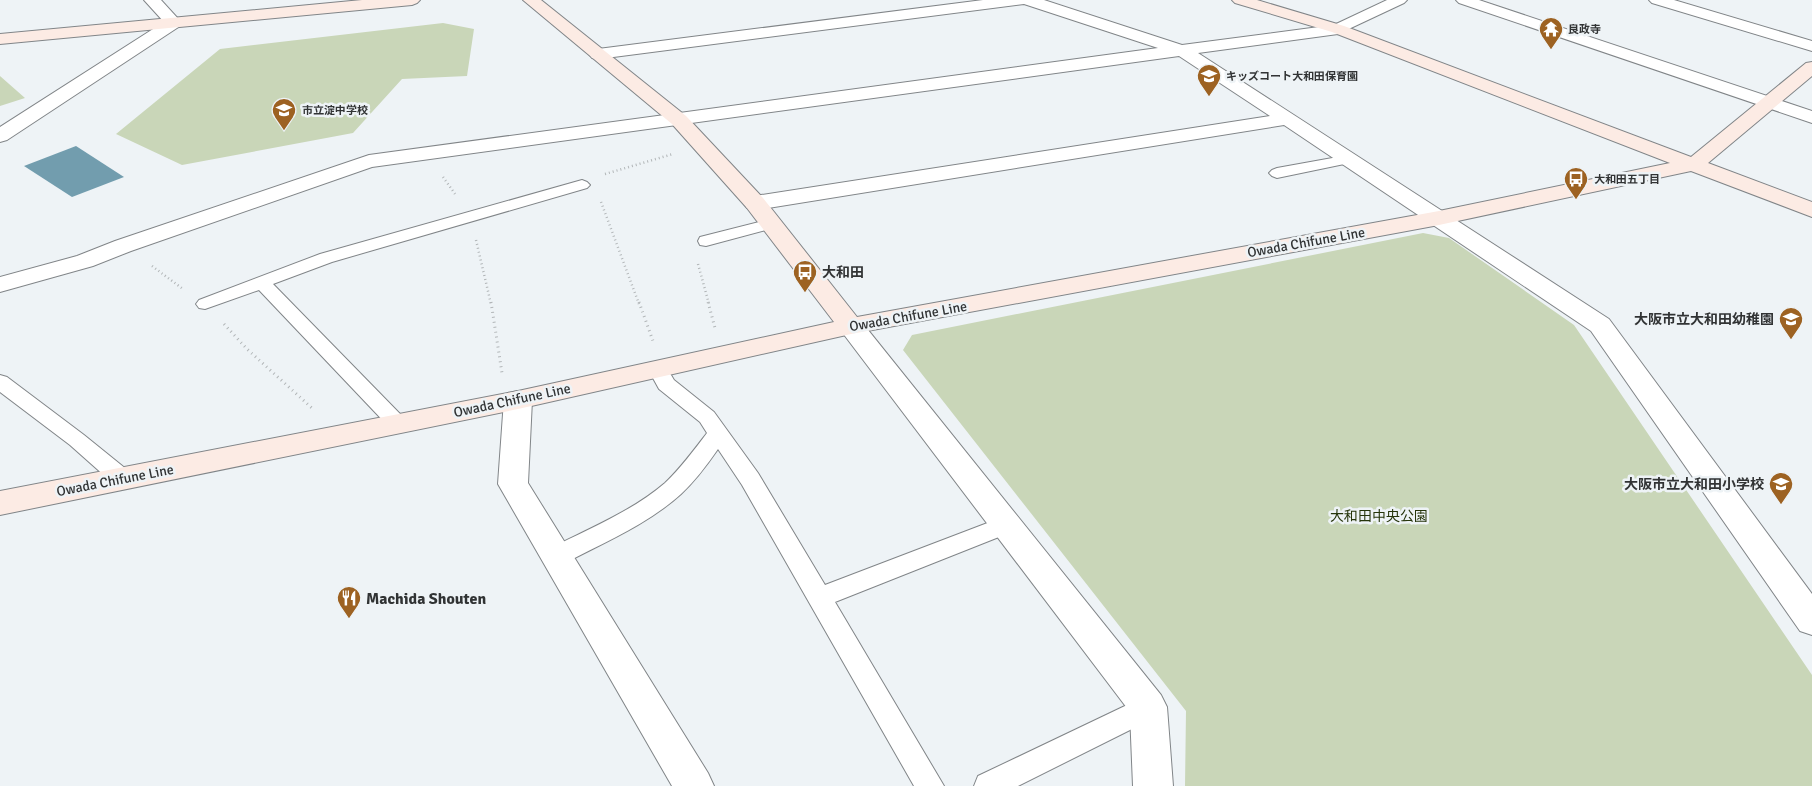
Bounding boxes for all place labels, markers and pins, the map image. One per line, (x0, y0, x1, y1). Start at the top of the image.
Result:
temple icon: 良政寺 (1538, 16, 1564, 50)
place label: 良政寺 (1568, 23, 1601, 36)
school or university icon: キッズコート大和田保育園 (1196, 63, 1222, 97)
place label: キッズコート大和田保育園 (1226, 70, 1358, 83)
school or university icon: 市立淀中学校 (271, 97, 297, 131)
place label: 市立淀中学校 (302, 104, 368, 117)
bus stop icon: 大和田五丁目 (1563, 166, 1589, 200)
place label: 大和田五丁目 (1594, 173, 1660, 186)
bus stop icon: 大和田 (792, 259, 818, 293)
place label: 大和田 (822, 264, 864, 281)
school or university icon: 大阪市立大和田幼稚園 (1778, 306, 1804, 340)
place label: 大阪市立大和田幼稚園 (1634, 311, 1774, 328)
school or university icon: 大阪市立大和田小学校 (1768, 471, 1794, 505)
place label: 大阪市立大和田小学校 (1624, 476, 1764, 493)
restaurant icon: Machida Shouten (336, 585, 362, 619)
place label: Machida Shouten (366, 589, 486, 609)

